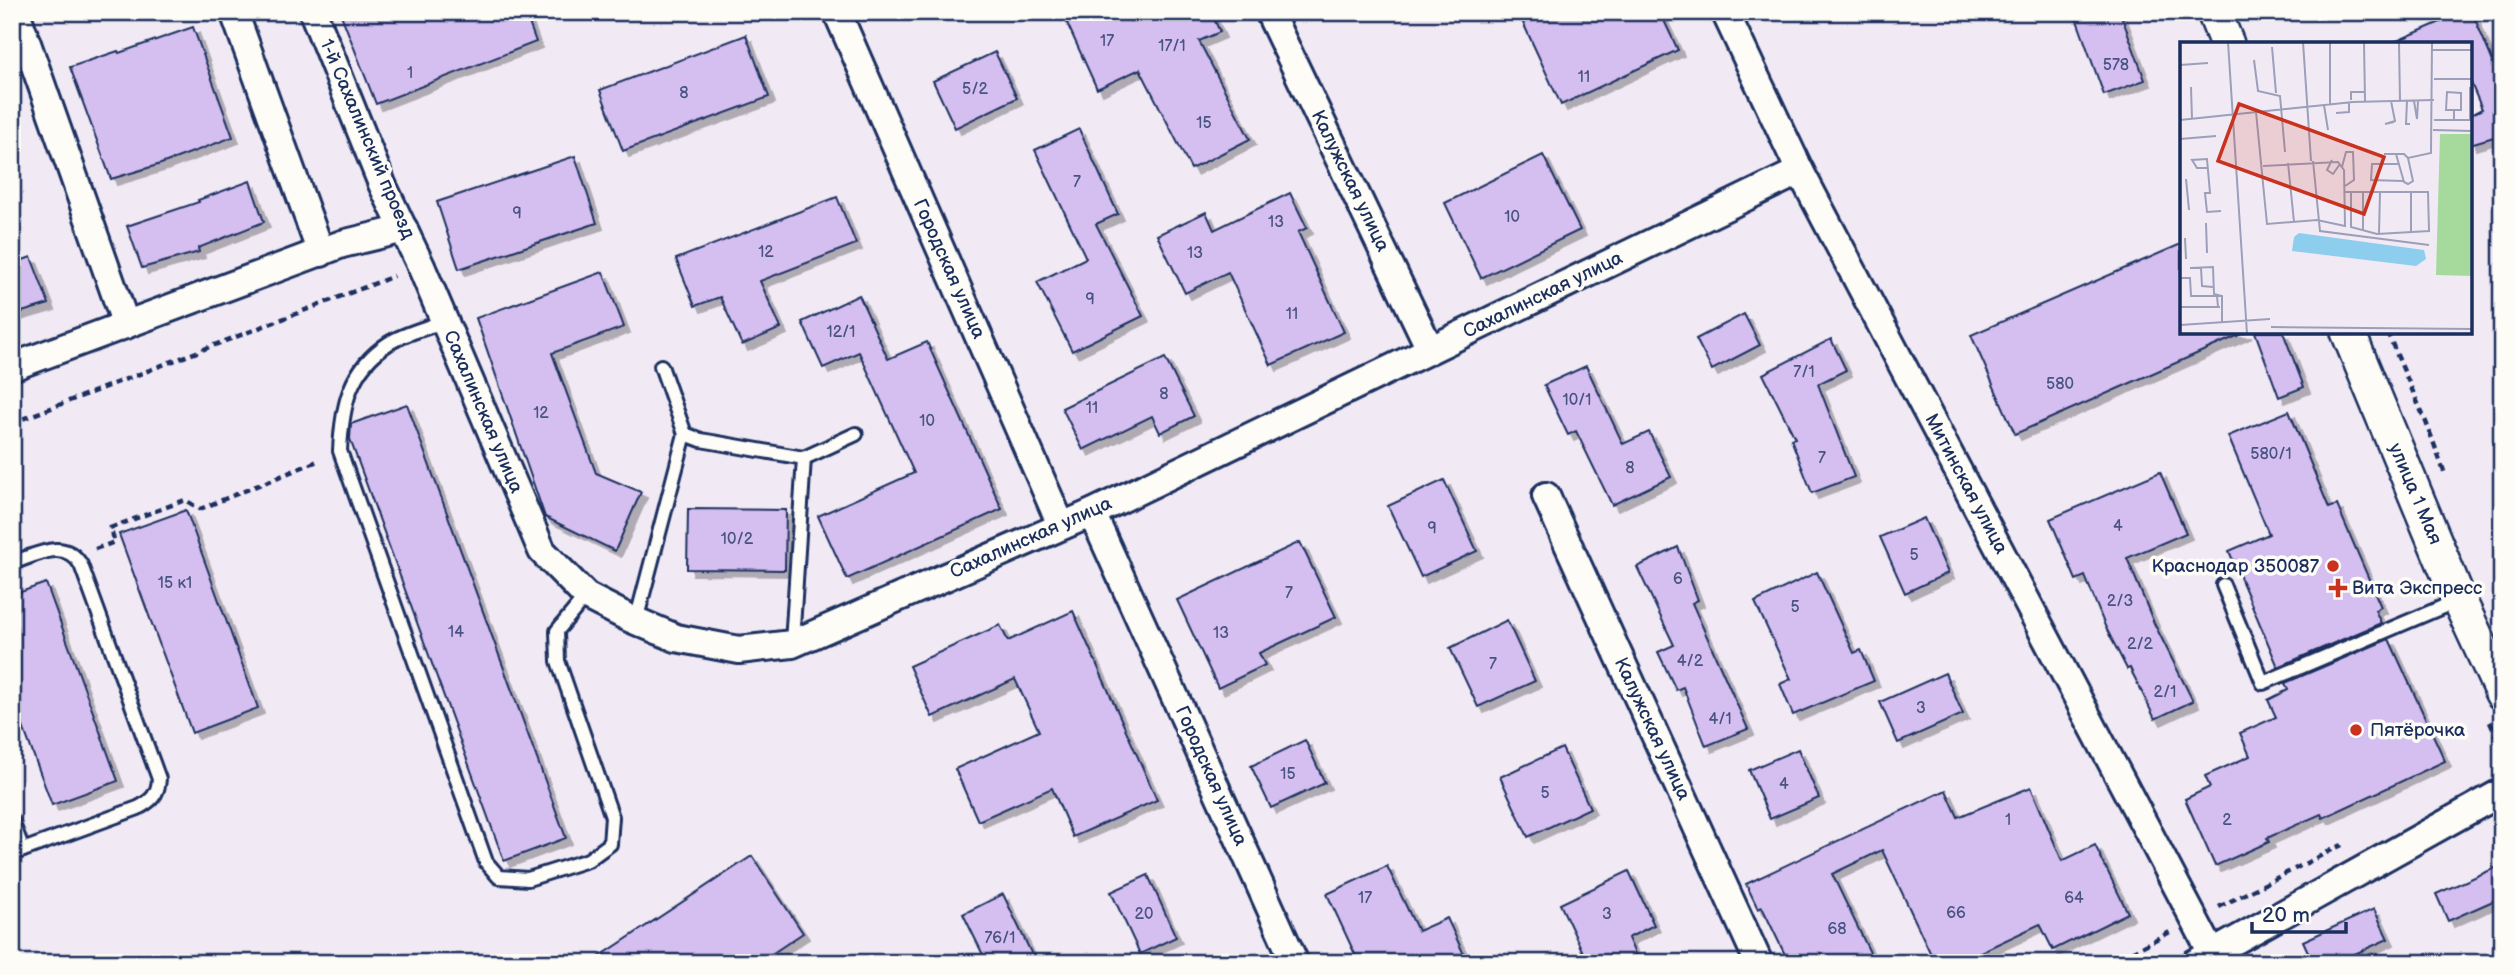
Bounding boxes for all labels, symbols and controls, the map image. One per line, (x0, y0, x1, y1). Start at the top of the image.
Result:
house number: 17 (1100, 32, 1114, 51)
street label: 1-й Сахалинский проезд (314, 36, 420, 243)
house number: 17/1 (1158, 37, 1186, 56)
inset map (2180, 42, 2472, 334)
house number: 578 (2103, 56, 2129, 75)
house number: 1 (407, 64, 413, 83)
house number: 11 (1578, 68, 1590, 87)
house number: 5/2 (962, 80, 988, 99)
house number: 8 (679, 84, 689, 103)
street label: Калужская улица (1306, 107, 1394, 255)
house number: 15 (1196, 114, 1212, 133)
house number: 7 (1073, 173, 1081, 192)
street label: Городская улица (908, 196, 990, 342)
house number: 9 (512, 204, 522, 223)
house number: 10 (1504, 208, 1520, 227)
house number: 13 (1268, 213, 1284, 232)
house number: 12 (758, 243, 774, 262)
house number: 13 (1187, 244, 1203, 263)
street label: Сахалинская улица (1460, 246, 1626, 344)
house number: 9 (1085, 290, 1095, 309)
house number: 11 (1286, 305, 1298, 324)
house number: 12/1 (826, 323, 856, 342)
street label: Сахалинская улица (438, 327, 528, 497)
house number: 7/1 (1793, 363, 1815, 382)
house number: 580 (2046, 375, 2074, 394)
house number: 8 (1159, 385, 1169, 404)
house number: 10/1 (1562, 391, 1592, 410)
house number: 11 (1086, 399, 1098, 418)
house number: 12 (533, 404, 549, 423)
street label: Митинская улица (1919, 410, 2013, 558)
house number: 10 (919, 412, 935, 431)
street label: улица 1 Мая (2383, 440, 2447, 548)
house number: 580/1 (2250, 445, 2292, 464)
house number: 7 (1818, 449, 1826, 468)
house number: 8 (1625, 459, 1635, 478)
street label: Сахалинская улица (947, 492, 1115, 584)
house number: 4 (2113, 517, 2123, 536)
house number: 9 (1427, 519, 1437, 538)
house number: 10/2 (721, 530, 754, 549)
house number: 5 (1909, 546, 1919, 565)
place label: Краснодар 350087 (2151, 555, 2320, 578)
marker: Краснодар 350087 (2325, 558, 2341, 574)
house number: 6 (1673, 570, 1683, 589)
house number: 15 к1 (158, 574, 192, 593)
place label: Вита Экспресс (2352, 577, 2483, 600)
marker: Вита Экспресс (2330, 580, 2346, 596)
house number: 7 (1285, 584, 1293, 603)
house number: 2/3 (2107, 592, 2133, 611)
house number: 5 (1790, 598, 1800, 617)
house number: 14 (448, 623, 464, 642)
house number: 13 (1213, 624, 1229, 643)
house number: 2/2 (2127, 635, 2154, 654)
house number: 4/2 (1677, 652, 1704, 671)
street label: Калужская улица (1609, 654, 1695, 804)
house number: 7 (1489, 655, 1497, 674)
house number: 2/1 (2154, 683, 2176, 702)
house number: 3 (1916, 699, 1926, 718)
street label: Городская улица (1170, 703, 1252, 849)
house number: 4/1 (1708, 710, 1732, 729)
place label: Пятёрочка (2370, 719, 2465, 742)
marker: Пятёрочка (2348, 722, 2364, 738)
house number: 15 (1280, 765, 1296, 784)
house number: 4 (1779, 775, 1789, 794)
house number: 5 (1540, 784, 1550, 803)
house number: 1 (2005, 811, 2011, 830)
house number: 2 (2222, 811, 2232, 830)
house number: 17 (1358, 889, 1372, 908)
house number: 64 (2064, 889, 2084, 908)
scale bar (2252, 891, 2346, 935)
text: 20 m (2262, 903, 2310, 928)
house number: 66 (1946, 904, 1966, 923)
house number: 20 (1135, 905, 1153, 924)
house number: 3 (1602, 905, 1612, 924)
house number: 68 (1827, 920, 1847, 939)
house number: 76/1 (984, 929, 1016, 948)

